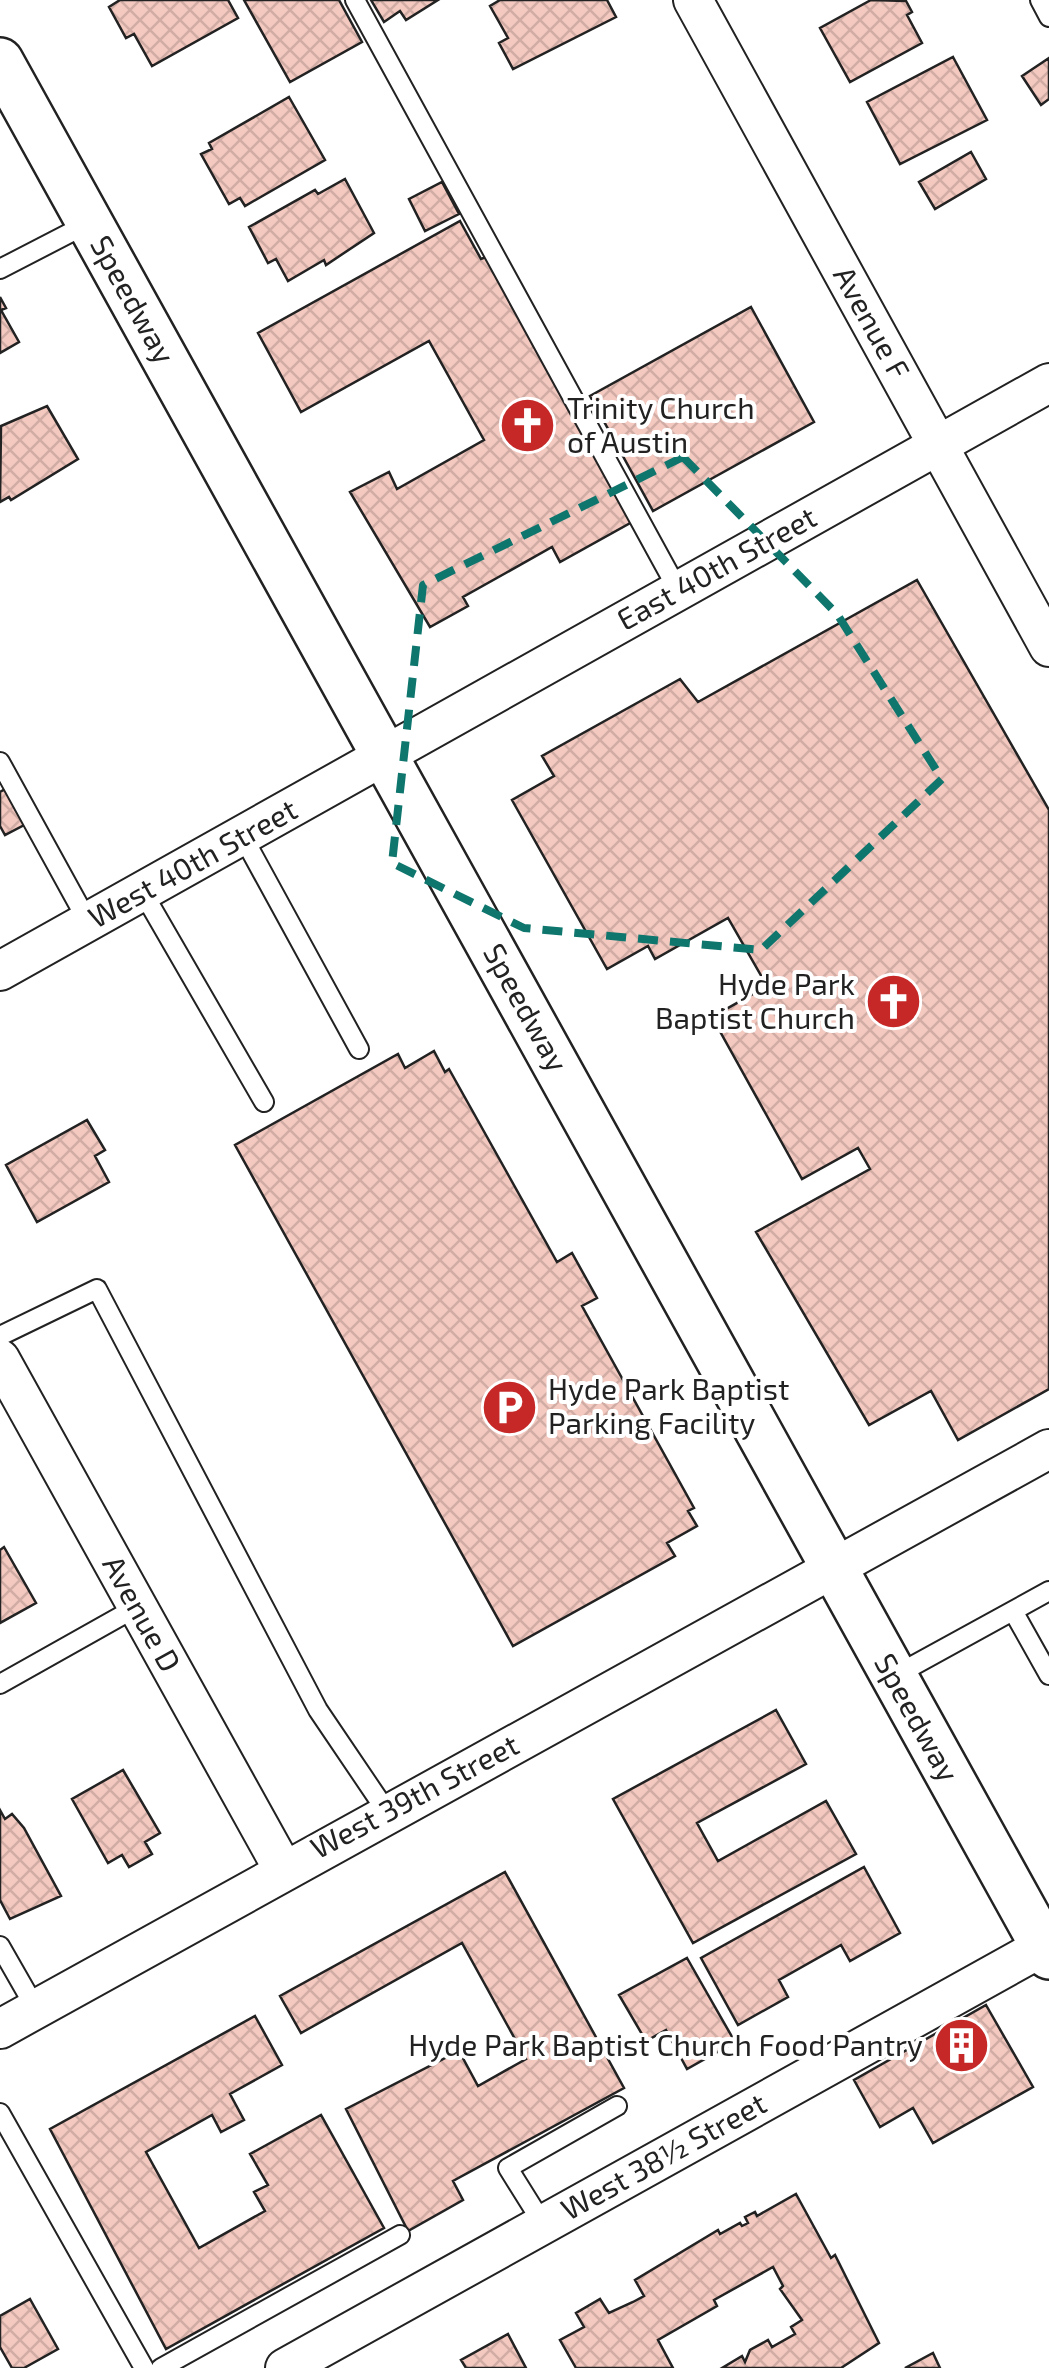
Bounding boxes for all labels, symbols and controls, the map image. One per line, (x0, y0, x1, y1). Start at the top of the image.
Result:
street label: Speedway (84, 229, 184, 369)
street label: Avenue F (827, 259, 918, 385)
place label: Trinity Church of Austin (567, 389, 755, 459)
church icon: Trinity Church of Austin (498, 396, 558, 456)
street label: East 40th Street (610, 498, 822, 637)
street label: West 40th Street (81, 790, 303, 934)
street label: Speedway (477, 937, 577, 1077)
place label: Hyde Park Baptist Church (655, 965, 855, 1035)
church icon: Hyde Park Baptist Church (864, 972, 924, 1032)
place label: Hyde Park Baptist Parking Facility (548, 1370, 789, 1440)
parking icon: Hyde Park Baptist Parking Facility (479, 1377, 539, 1437)
street label: Avenue D (96, 1549, 189, 1677)
street label: Speedway (868, 1647, 968, 1787)
street label: West 39th Street (304, 1725, 524, 1865)
building icon: Hyde Park Baptist Church Food Pantry (932, 2016, 992, 2076)
place label: Hyde Park Baptist Church Food Pantry (408, 2026, 923, 2062)
street label: West 38½ Street (554, 2084, 772, 2226)

